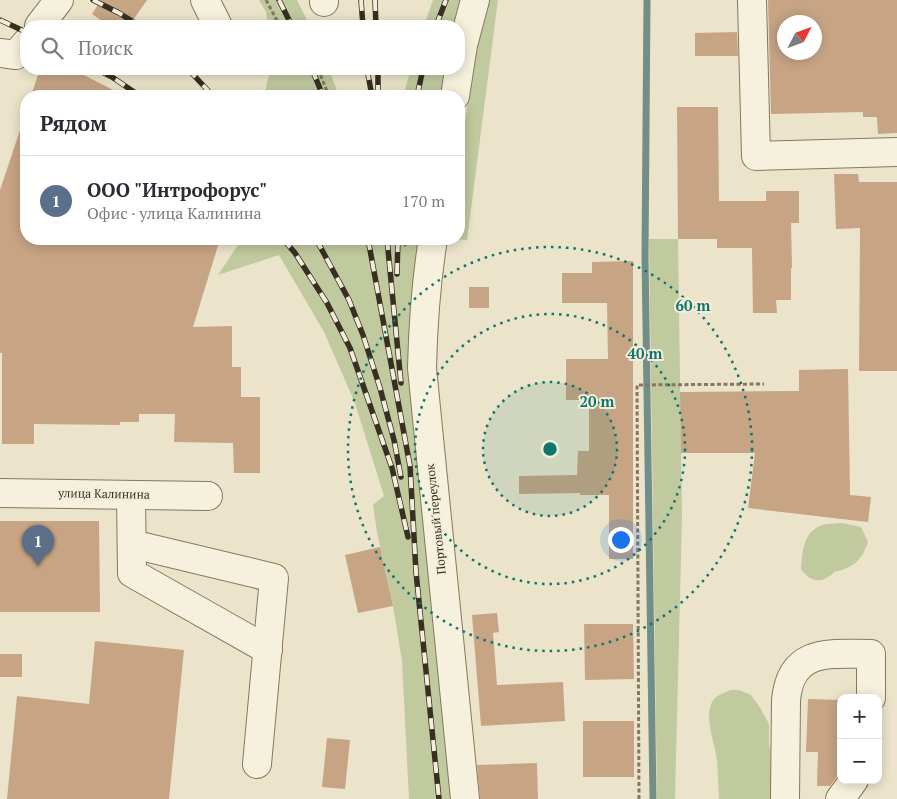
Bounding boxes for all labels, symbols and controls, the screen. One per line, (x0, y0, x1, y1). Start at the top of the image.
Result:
north arrow (777, 15, 822, 60)
search box (20, 20, 465, 75)
icon: search (38, 34, 66, 62)
text: Поиск (78, 35, 133, 60)
text: Рядом (40, 109, 107, 137)
text: ООО "Интрофорус" (87, 177, 267, 202)
text: 1 (51, 190, 61, 212)
text: 170 m (402, 190, 445, 212)
text: Офис · улица Калинина (87, 202, 262, 224)
text: 60 m (676, 295, 711, 315)
text: 40 m (628, 343, 663, 363)
text: 20 m (580, 391, 615, 411)
centre of rings (541, 440, 559, 458)
street label: Портовый переулок (422, 462, 449, 575)
street label: улица Калинина (57, 485, 150, 502)
pin: 1 (22, 525, 54, 566)
your location (608, 527, 634, 553)
map controls (837, 694, 882, 784)
button: + (837, 694, 882, 739)
button: − (837, 739, 882, 784)

